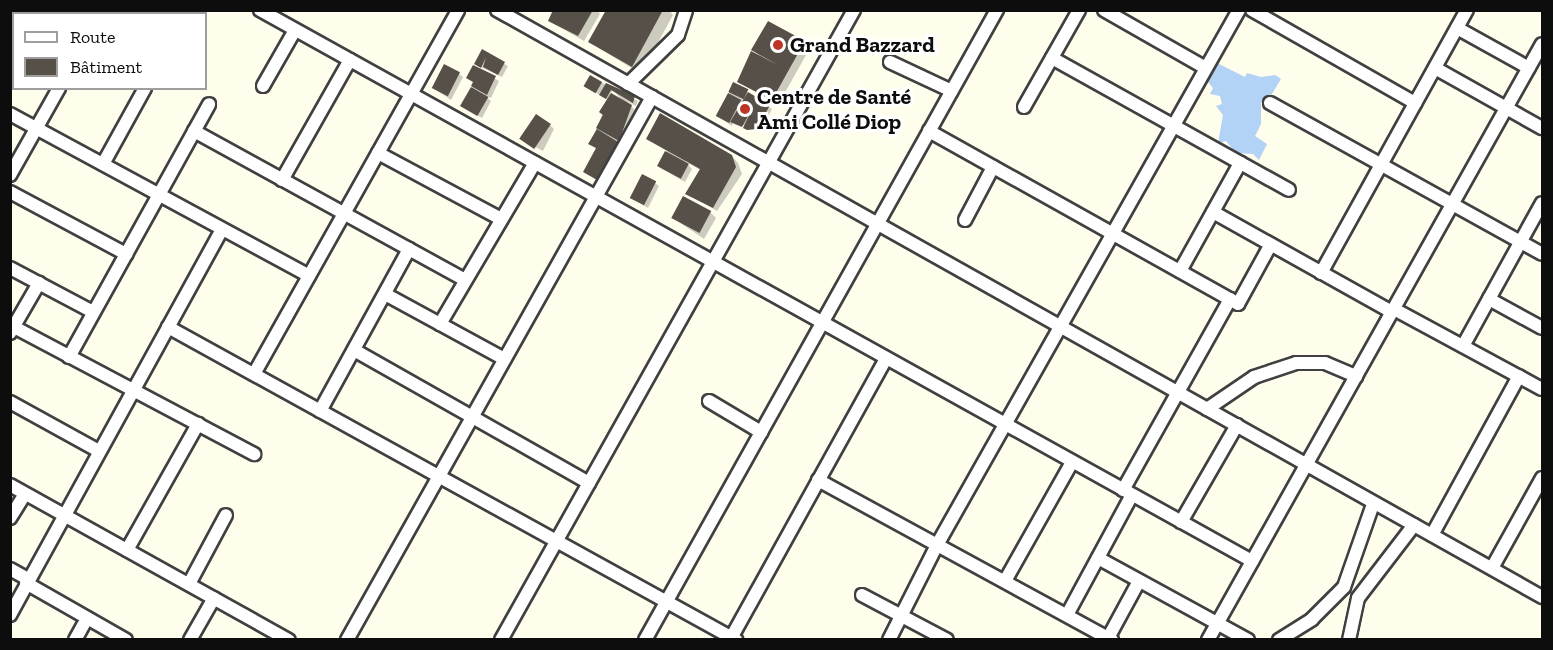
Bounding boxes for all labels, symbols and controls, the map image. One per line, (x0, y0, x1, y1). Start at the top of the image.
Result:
legend (12, 12, 207, 90)
text: Route (70, 26, 115, 48)
place label: Grand Bazzard (790, 32, 935, 58)
marker: Grand Bazzard (771, 38, 785, 52)
text: Bâtiment (70, 56, 142, 78)
place label: Centre de Santé Ami Collé Diop (757, 83, 911, 134)
marker: Centre de Santé Ami Collé Diop (738, 102, 752, 116)

